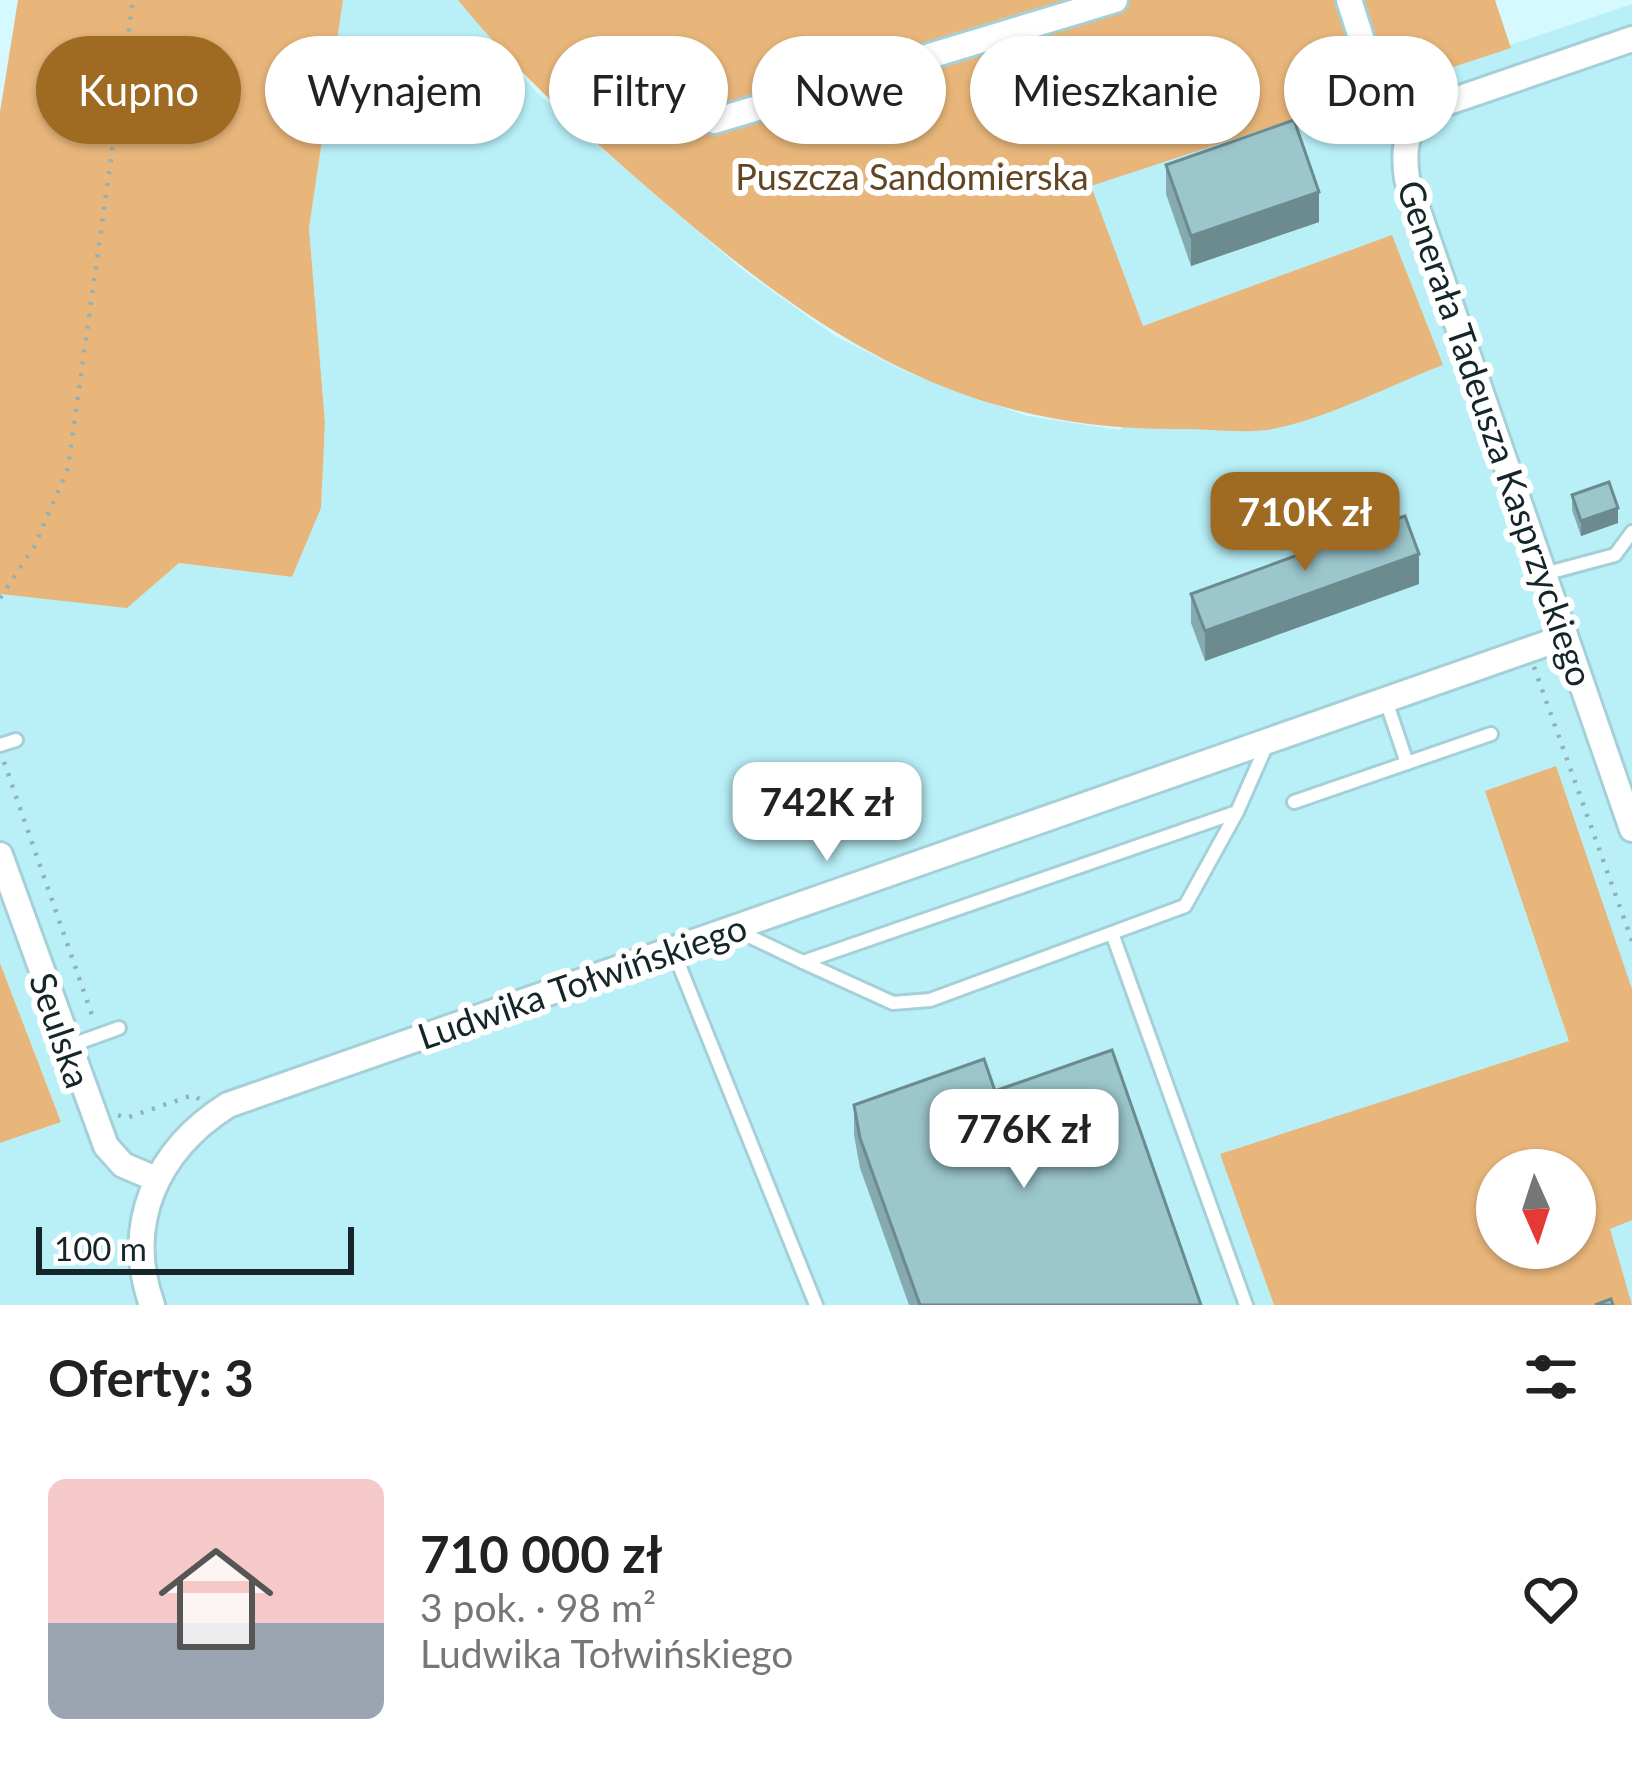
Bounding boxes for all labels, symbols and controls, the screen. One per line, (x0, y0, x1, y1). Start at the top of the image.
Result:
chip: Kupno (36, 36, 241, 144)
chip: Wynajem (265, 36, 525, 144)
chip: Filtry (549, 36, 728, 144)
chip: Nowe (752, 36, 946, 144)
chip: Mieszkanie (970, 36, 1260, 144)
chip: Dom (1284, 36, 1458, 144)
park label: Puszcza Sandomierska (735, 154, 1089, 198)
street label: Generała Tadeusza Kasprzyckiego (1389, 174, 1603, 692)
pin: 710K zł (1194, 472, 1416, 574)
text: 710K zł (1238, 488, 1372, 534)
pin: 742K zł (716, 762, 938, 864)
text: 742K zł (760, 778, 894, 824)
street label: Ludwika Tołwińskiego (412, 904, 752, 1058)
street label: Seulska (21, 967, 101, 1093)
pin: 776K zł (913, 1089, 1135, 1191)
text: 776K zł (957, 1105, 1091, 1151)
north arrow (1476, 1149, 1596, 1269)
map controls (1476, 1149, 1596, 1269)
scale bar (36, 1221, 354, 1274)
text: 100 m (54, 1228, 147, 1268)
icon: filters (1518, 1344, 1584, 1410)
text: Oferty: 3 (48, 1347, 254, 1408)
text: 710 000 zł (420, 1523, 663, 1584)
icon: home (144, 1527, 288, 1671)
icon: heart (1518, 1566, 1584, 1632)
text: 3 pok. · 98 m² (420, 1584, 656, 1630)
text: Ludwika Tołwińskiego (420, 1630, 793, 1676)

